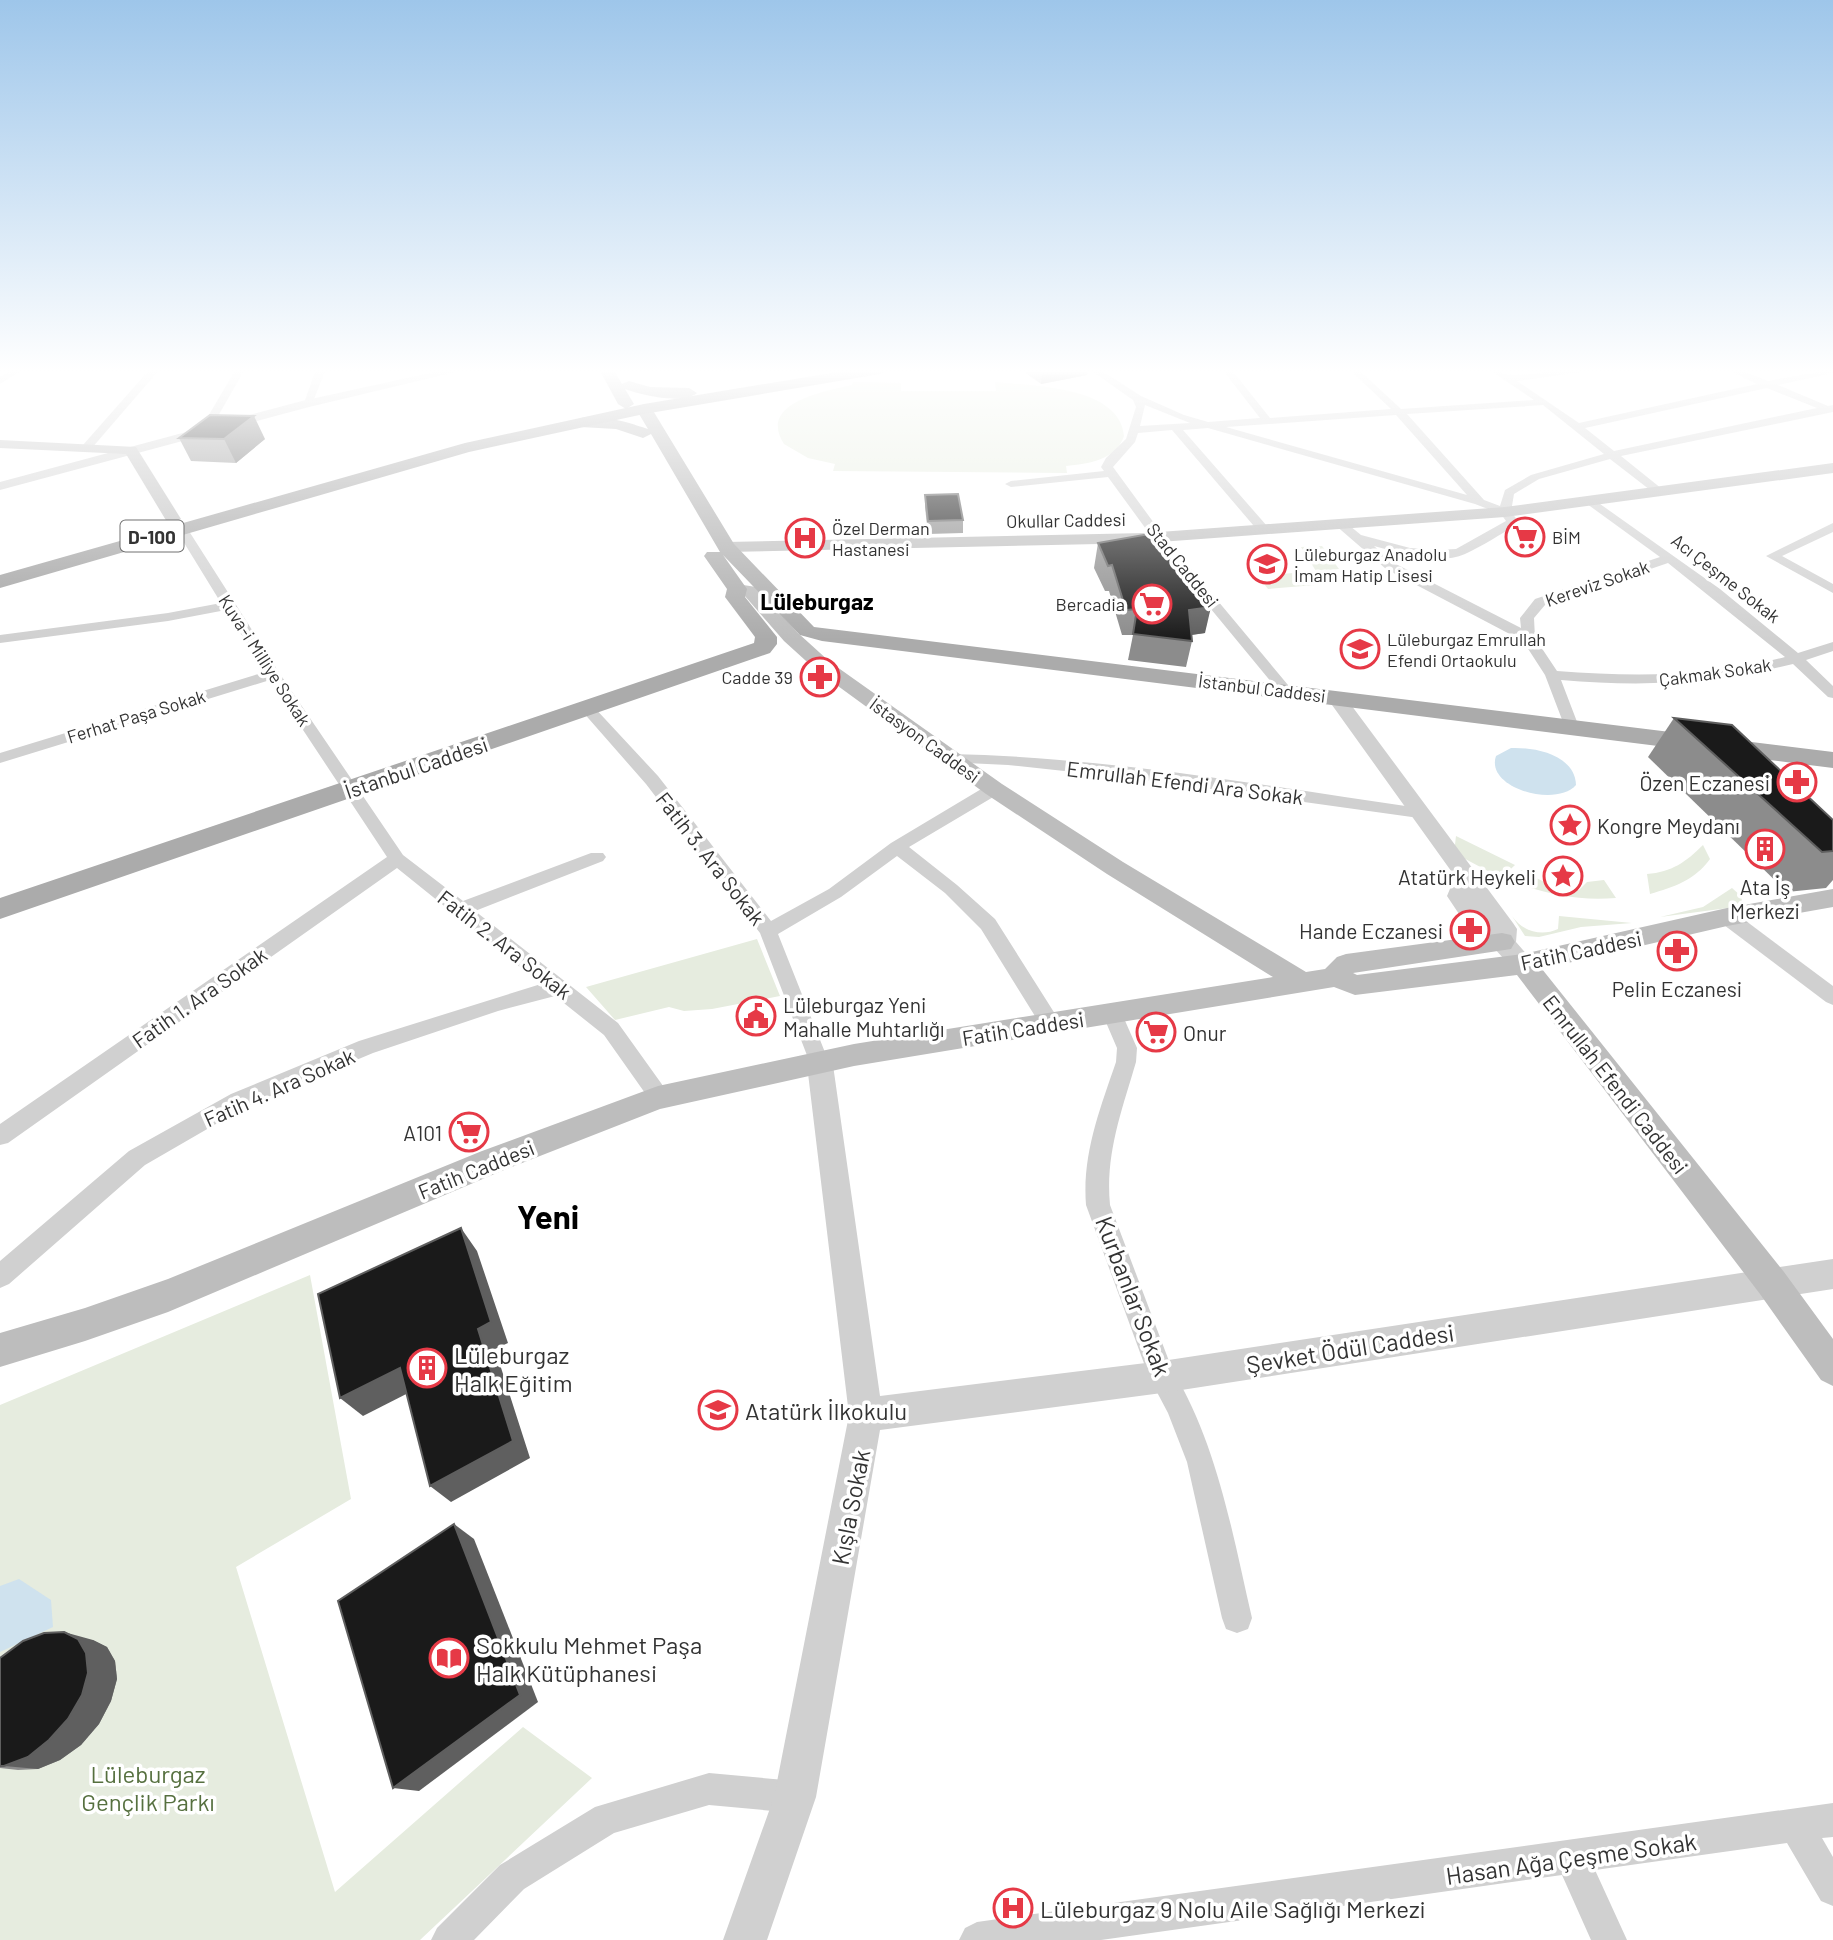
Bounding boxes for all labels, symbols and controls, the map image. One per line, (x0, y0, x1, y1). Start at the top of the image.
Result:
street label: Okullar Caddesi (1006, 508, 1126, 532)
supermarket icon: BİM (1504, 516, 1546, 558)
hospital icon: Özel Derman Hastanesi (784, 517, 826, 559)
place label: Özel Derman Hastanesi (832, 517, 930, 560)
street label: Stad Caddesi (1142, 518, 1224, 612)
road number: D-100 (120, 520, 184, 552)
place label: BİM (1552, 526, 1581, 548)
street label: Acı Çeşme Sokak (1667, 529, 1785, 627)
school or university icon: Lüleburgaz Anadolu İmam Hatip Lisesi (1246, 543, 1288, 585)
place label: Lüleburgaz Anadolu İmam Hatip Lisesi (1294, 543, 1447, 586)
street label: Kereviz Sokak (1542, 555, 1652, 611)
supermarket icon: Bercadia (1131, 583, 1173, 625)
district label: Lüleburgaz (760, 587, 874, 615)
street label: Kuva-i Milliye Sokak (214, 590, 316, 730)
place label: Bercadia (1055, 593, 1125, 615)
school or university icon: Lüleburgaz Emrullah Efendi Ortaokulu (1339, 628, 1381, 670)
place label: Lüleburgaz Emrullah Efendi Ortaokulu (1387, 628, 1546, 671)
street label: Çakmak Sokak (1657, 653, 1773, 691)
pharmacy icon: Cadde 39 (799, 656, 841, 698)
place label: Cadde 39 (722, 666, 793, 688)
street label: İstanbul Caddesi (1197, 669, 1327, 707)
street label: Ferhat Paşa Sokak (64, 685, 208, 747)
street label: İstasyon Caddesi (866, 693, 984, 787)
street label: İstanbul Caddesi (341, 731, 491, 803)
street label: Emrullah Efendi Ara Sokak (1065, 755, 1305, 809)
pharmacy icon: Özen Eczanesi (1776, 761, 1818, 803)
place label: Özen Eczanesi (1639, 770, 1770, 795)
street label: Fatih 3. Ara Sokak (651, 787, 771, 929)
place icon: Kongre Meydanı (1549, 804, 1591, 846)
place label: Kongre Meydanı (1597, 813, 1740, 838)
building icon: Ata İş Merkezi (1744, 828, 1786, 870)
place icon: Atatürk Heykeli (1542, 855, 1584, 897)
place label: Atatürk Heykeli (1398, 864, 1536, 889)
place label: Ata İş Merkezi (1730, 874, 1800, 923)
street label: Fatih 2. Ara Sokak (433, 884, 577, 1004)
pharmacy icon: Hande Eczanesi (1449, 909, 1491, 951)
place label: Hande Eczanesi (1299, 918, 1443, 943)
street label: Fatih Caddesi (1518, 925, 1644, 975)
pharmacy icon: Pelin Eczanesi (1656, 930, 1698, 972)
street label: Fatih 1. Ara Sokak (127, 941, 271, 1053)
place label: Pelin Eczanesi (1612, 976, 1742, 1001)
street label: Emrullah Efendi Caddesi (1538, 990, 1694, 1178)
place label: Lüleburgaz Yeni Mahalle Muhtarlığı (783, 992, 944, 1041)
public building icon: Lüleburgaz Yeni Mahalle Muhtarlığı (735, 995, 777, 1037)
street label: Fatih Caddesi (960, 1006, 1086, 1050)
supermarket icon: Onur (1135, 1011, 1177, 1053)
place label: Onur (1183, 1020, 1227, 1045)
street label: Fatih 4. Ara Sokak (200, 1043, 358, 1131)
supermarket icon: A101 (448, 1111, 490, 1153)
place label: A101 (403, 1120, 442, 1145)
street label: Fatih Caddesi (414, 1134, 538, 1204)
district label: Yeni (517, 1196, 579, 1236)
street label: Kurbanlar Sokak (1090, 1212, 1178, 1380)
street label: Şevket Ödül Caddesi (1244, 1317, 1456, 1379)
place label: Lüleburgaz Halk Eğitim (454, 1340, 573, 1397)
building icon: Lüleburgaz Halk Eğitim (406, 1347, 448, 1389)
school or university icon: Atatürk İlkokulu (697, 1389, 739, 1431)
place label: Atatürk İlkokulu (745, 1396, 907, 1425)
street label: Kışla Sokak (825, 1447, 875, 1567)
place label: Sokkulu Mehmet Paşa Halk Kütüphanesi (476, 1630, 702, 1687)
library icon: Sokkulu Mehmet Paşa Halk Kütüphanesi (428, 1637, 470, 1679)
park label: Lüleburgaz Gençlik Parkı (81, 1759, 215, 1816)
street label: Hasan Ağa Çeşme Sokak (1444, 1826, 1698, 1890)
hospital icon: Lüleburgaz 9 Nolu Aile Sağlığı Merkezi (992, 1887, 1034, 1929)
place label: Lüleburgaz 9 Nolu Aile Sağlığı Merkezi (1040, 1894, 1426, 1923)

